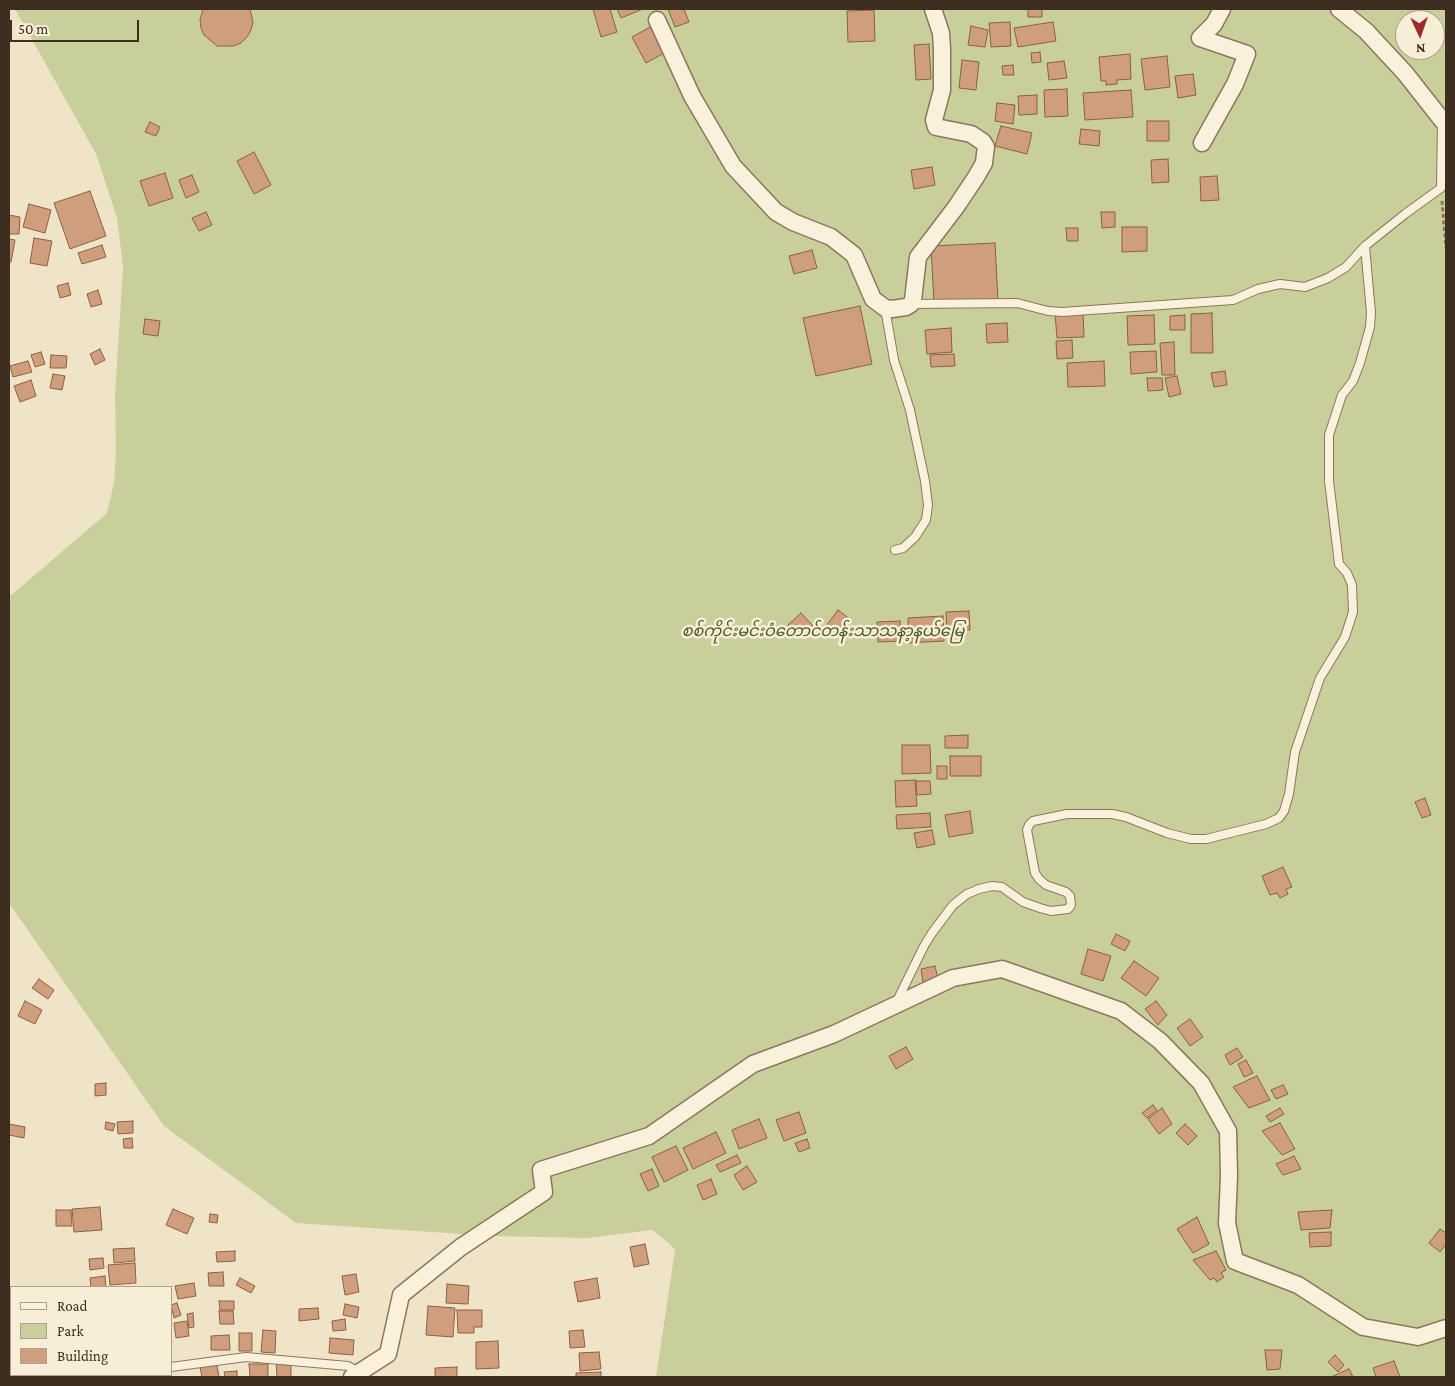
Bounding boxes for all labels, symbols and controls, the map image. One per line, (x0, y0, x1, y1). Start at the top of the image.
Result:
scale bar (12, 10, 141, 42)
north arrow (1395, 10, 1445, 60)
text: 50 m (18, 21, 48, 37)
text: N (1416, 41, 1426, 57)
park label: စစ်ကိုင်းမင်းဝံတောင်တန်းသာသနာ့နယ်မြေ (682, 621, 964, 641)
legend (10, 1286, 172, 1376)
text: Road (57, 1298, 87, 1314)
text: Park (57, 1323, 84, 1339)
text: Building (57, 1348, 108, 1364)

